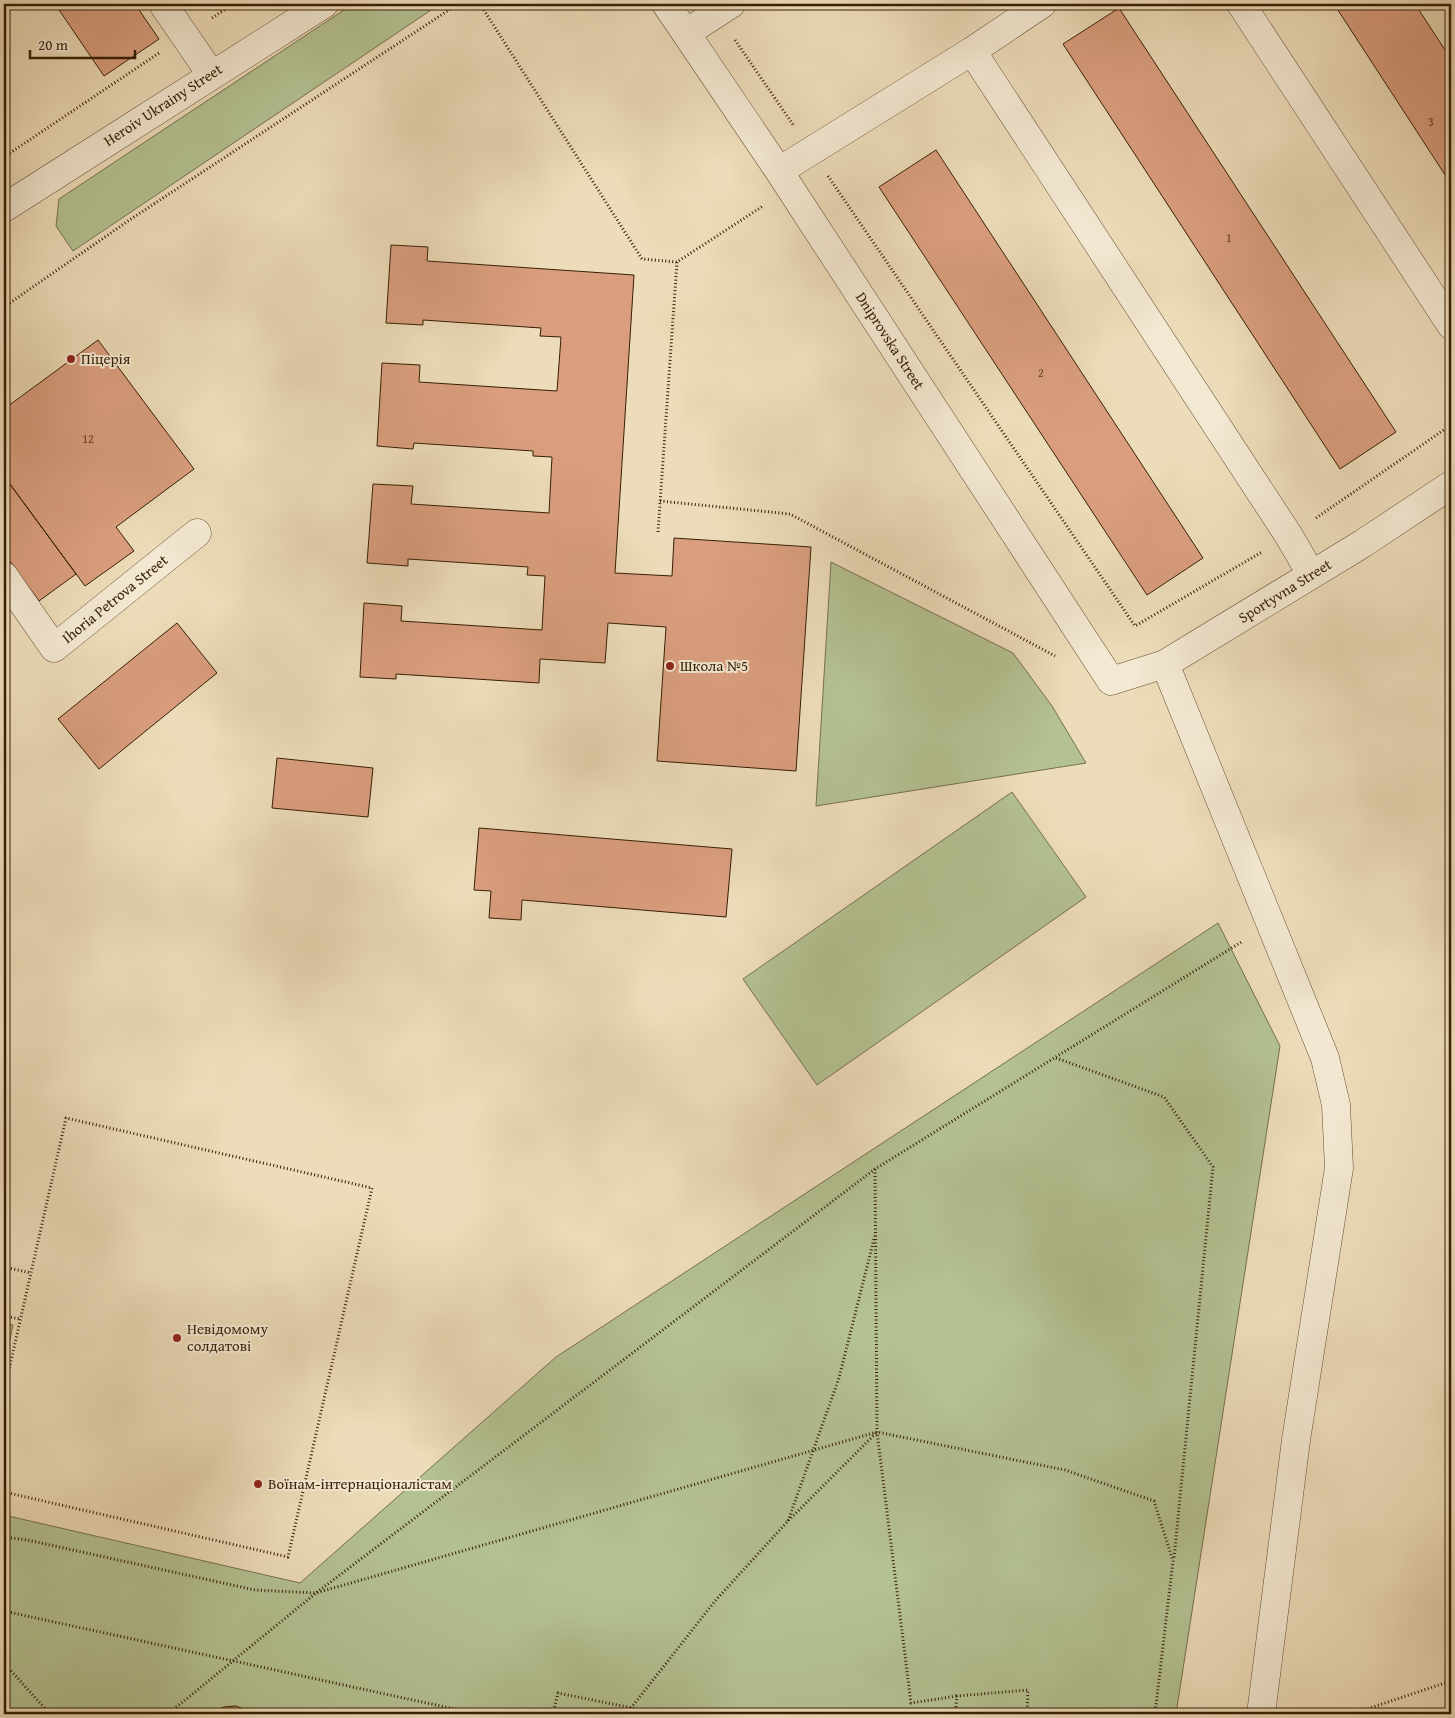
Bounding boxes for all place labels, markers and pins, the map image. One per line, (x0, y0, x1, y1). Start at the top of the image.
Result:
place label: Піцерія (81, 348, 131, 369)
marker: Піцерія (65, 353, 77, 365)
place label: Школа №5 (680, 655, 748, 676)
marker: Школа №5 (664, 660, 676, 672)
place label: Невідомому солдатові (187, 1318, 268, 1356)
marker: Невідомому солдатові (171, 1332, 183, 1344)
place label: Воїнам-інтернаціоналістам (268, 1473, 452, 1494)
marker: Воїнам-інтернаціоналістам (252, 1478, 264, 1490)

